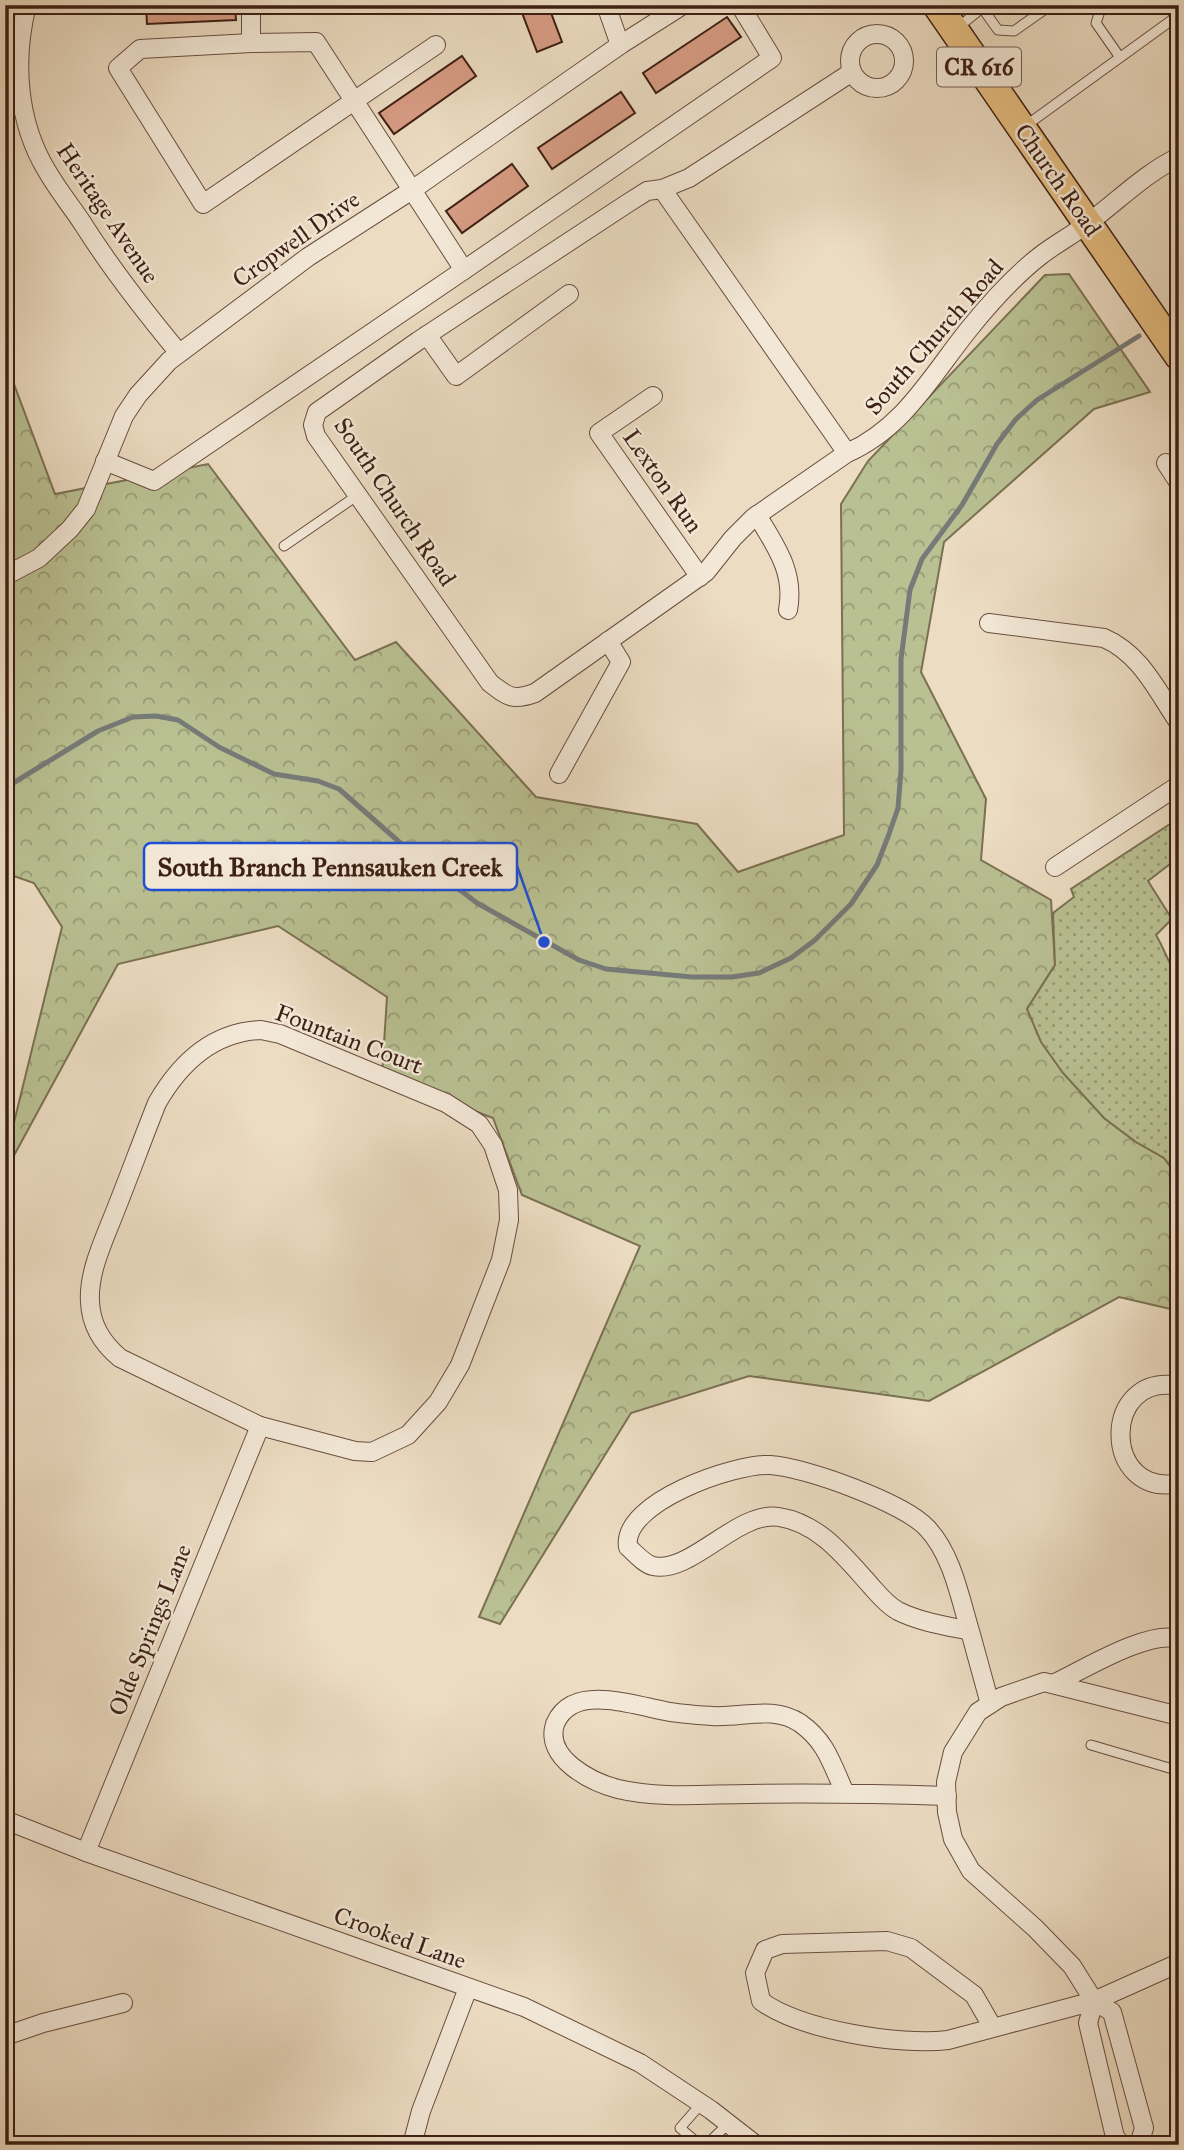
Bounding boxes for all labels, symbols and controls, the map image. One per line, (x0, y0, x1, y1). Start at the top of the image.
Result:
road number: CR 616 (937, 48, 1021, 86)
street label: Church Road (1008, 118, 1108, 242)
street label: Heritage Avenue (50, 137, 166, 289)
street label: Cropwell Drive (227, 184, 365, 294)
street label: South Church Road (858, 253, 1010, 421)
street label: South Church Road (328, 412, 462, 592)
street label: Lexton Run (616, 423, 710, 539)
callout: South Branch Pennsauken Creek (144, 843, 517, 890)
text: South Branch Pennsauken Creek (157, 851, 503, 883)
street label: Fountain Court (271, 997, 427, 1081)
street label: Olde Springs Lane (102, 1540, 198, 1720)
street label: Crooked Lane (330, 1900, 470, 1976)

